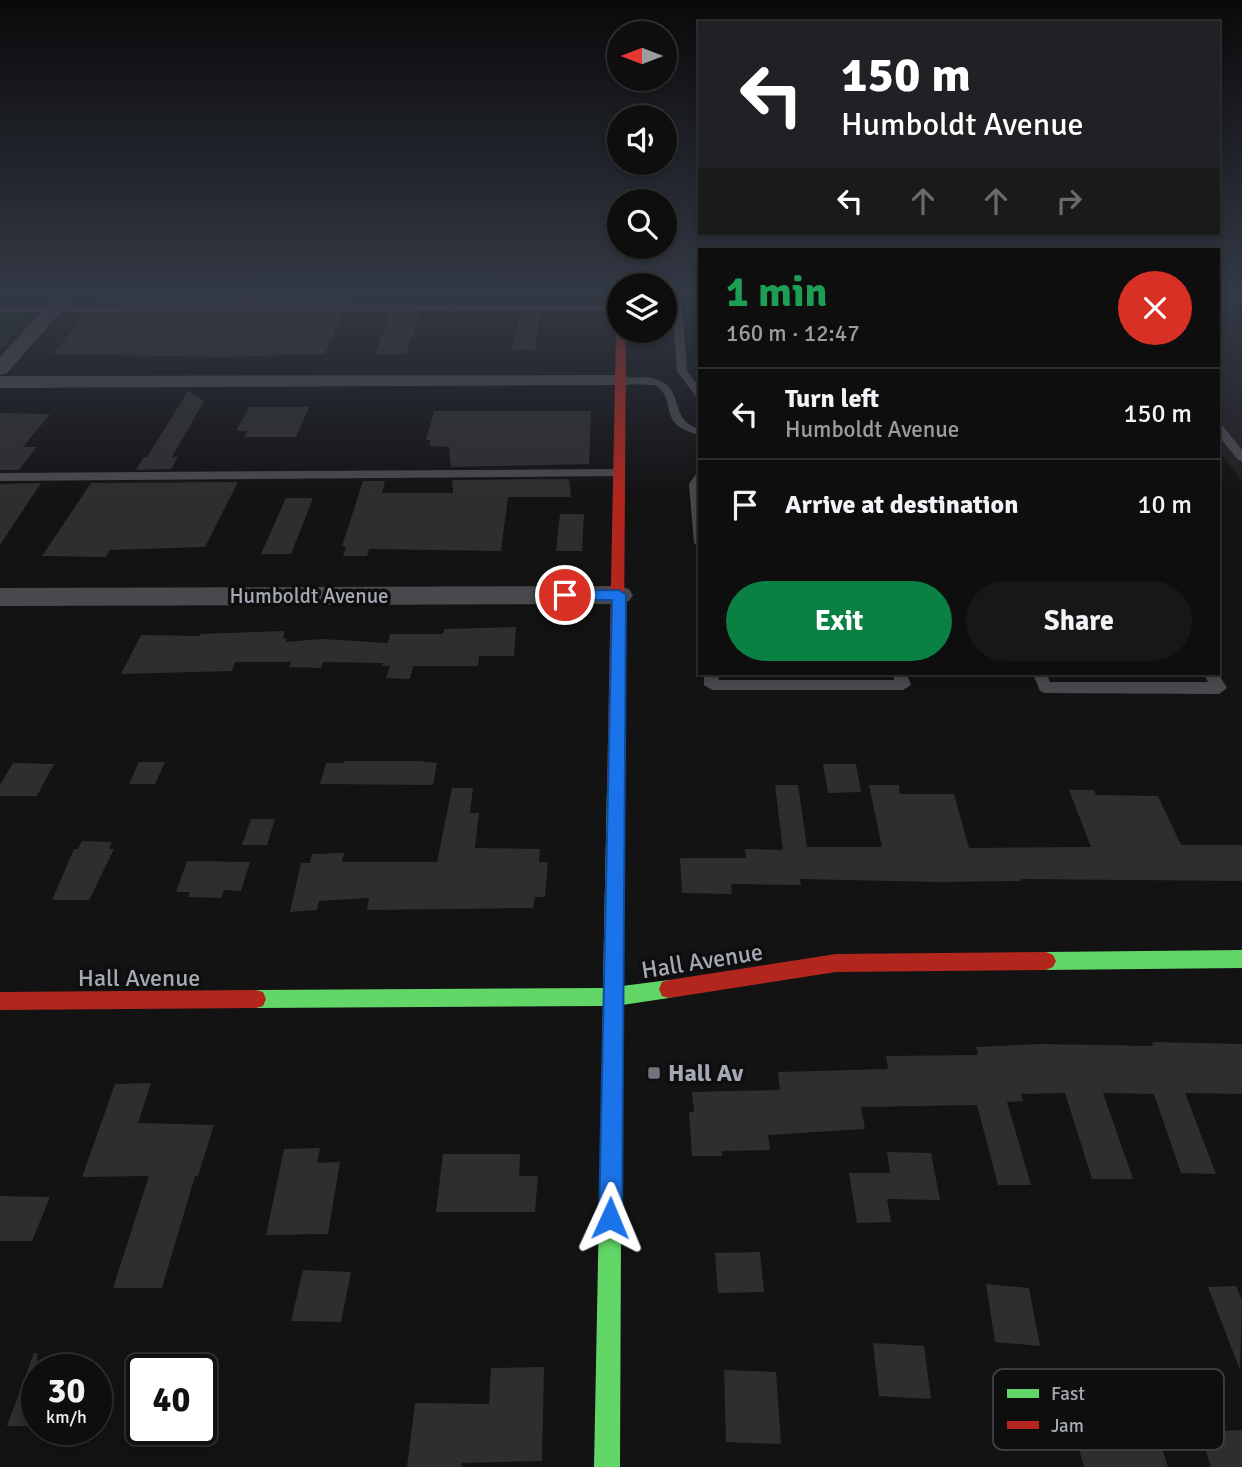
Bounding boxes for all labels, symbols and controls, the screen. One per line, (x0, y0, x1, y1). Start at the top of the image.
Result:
north arrow (607, 21, 677, 91)
map controls (607, 21, 677, 343)
text: 150 m (841, 45, 971, 105)
icon: left (726, 49, 817, 140)
button: sound (607, 105, 677, 175)
text: Humboldt Avenue (841, 105, 1084, 144)
icon: left (831, 182, 869, 220)
icon: ahead (904, 182, 942, 220)
icon: ahead (977, 182, 1015, 220)
icon: right (1050, 182, 1088, 220)
button: search (607, 189, 677, 259)
text: 1 min (726, 267, 827, 318)
button: close (1118, 271, 1192, 345)
button: layers (607, 273, 677, 343)
text: 160 m · 12:47 (726, 319, 860, 348)
text: Turn left (785, 383, 879, 415)
icon: left (726, 395, 764, 433)
text: 150 m (1123, 398, 1192, 430)
text: Humboldt Avenue (785, 415, 959, 444)
icon: arrive (726, 486, 764, 524)
text: Arrive at destination (785, 489, 1018, 521)
text: 10 m (1137, 489, 1192, 521)
pin (535, 565, 595, 625)
icon: arrive (546, 576, 584, 614)
button: Exit (726, 581, 952, 661)
button: Share (966, 581, 1192, 661)
street label: Humboldt Avenue (229, 583, 389, 609)
street label: Hall Avenue (639, 937, 765, 985)
street label: Hall Avenue (78, 963, 200, 993)
place label: Hall Av (668, 1058, 744, 1088)
marker: Hall Av (646, 1065, 662, 1081)
position arrow (573, 1181, 647, 1255)
speed limit sign: 40 (126, 1354, 217, 1445)
text: 30 (48, 1369, 85, 1412)
legend (993, 1369, 1224, 1450)
text: Fast (1051, 1382, 1085, 1406)
text: km/h (46, 1406, 87, 1428)
text: Jam (1051, 1414, 1084, 1438)

